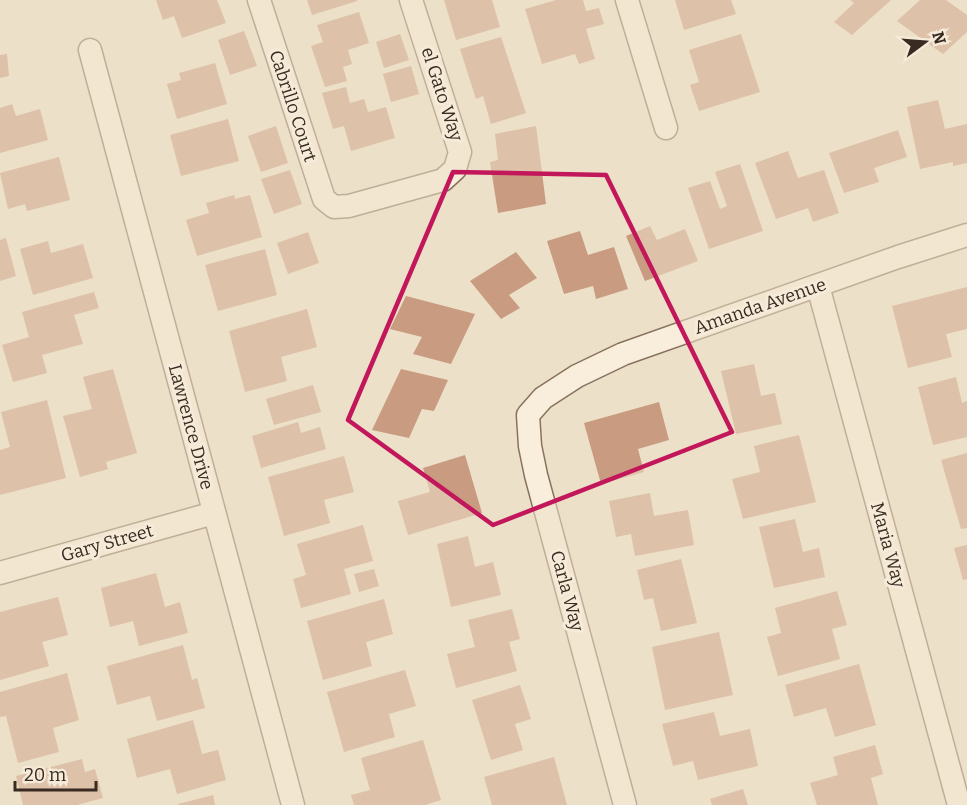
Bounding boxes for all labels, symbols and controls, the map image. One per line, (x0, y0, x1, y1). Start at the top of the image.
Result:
north arrow (895, 12, 955, 72)
text: N (928, 29, 950, 47)
street label: el Gato Way (416, 44, 468, 144)
street label: Cabrillo Court (265, 47, 322, 165)
street label: Amanda Avenue (691, 273, 829, 339)
street label: Lawrence Drive (164, 362, 218, 492)
street label: Maria Way (866, 500, 910, 591)
street label: Gary Street (58, 519, 156, 567)
street label: Carla Way (546, 548, 588, 634)
scale bar (15, 754, 96, 792)
text: 20 m (24, 764, 66, 786)

